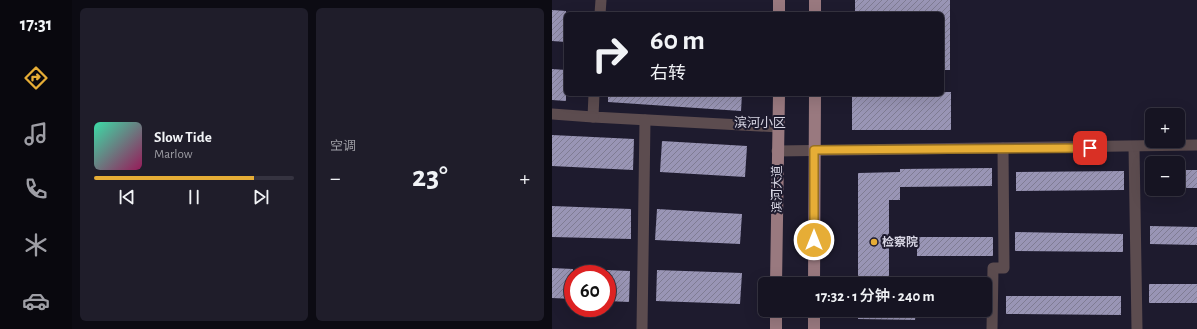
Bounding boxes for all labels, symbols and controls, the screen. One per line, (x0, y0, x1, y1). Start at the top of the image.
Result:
text: 17:31 (20, 16, 52, 34)
text: 60 m (650, 27, 705, 55)
icon: right (584, 28, 636, 80)
icon: directions (22, 64, 50, 92)
text: 右转 (650, 65, 686, 83)
map controls (1145, 108, 1185, 196)
button: + (1145, 108, 1185, 148)
district label: 滨河小区 (734, 115, 786, 130)
icon: music (22, 120, 50, 148)
text: Slow Tide (154, 130, 212, 145)
pin (1073, 131, 1107, 165)
icon: arrive (1079, 137, 1101, 159)
text: 空调 (330, 140, 356, 153)
text: Marlow (154, 148, 192, 161)
button: − (1145, 156, 1185, 196)
text: 23° (412, 162, 448, 192)
street label: 滨河大道 (770, 165, 783, 213)
text: − (330, 167, 341, 189)
text: + (519, 167, 530, 189)
icon: phone (22, 175, 50, 203)
icon: previous (116, 186, 138, 208)
icon: pause (183, 186, 205, 208)
icon: next (250, 186, 272, 208)
position arrow (793, 219, 835, 261)
icon: climate (22, 231, 50, 259)
place label: 检察院 (882, 235, 918, 248)
marker: 检察院 (869, 237, 879, 247)
speed limit sign: 60 (564, 265, 616, 317)
icon: car (22, 287, 50, 315)
text: 17:32 · 1 分钟 · 240 m (815, 289, 935, 304)

